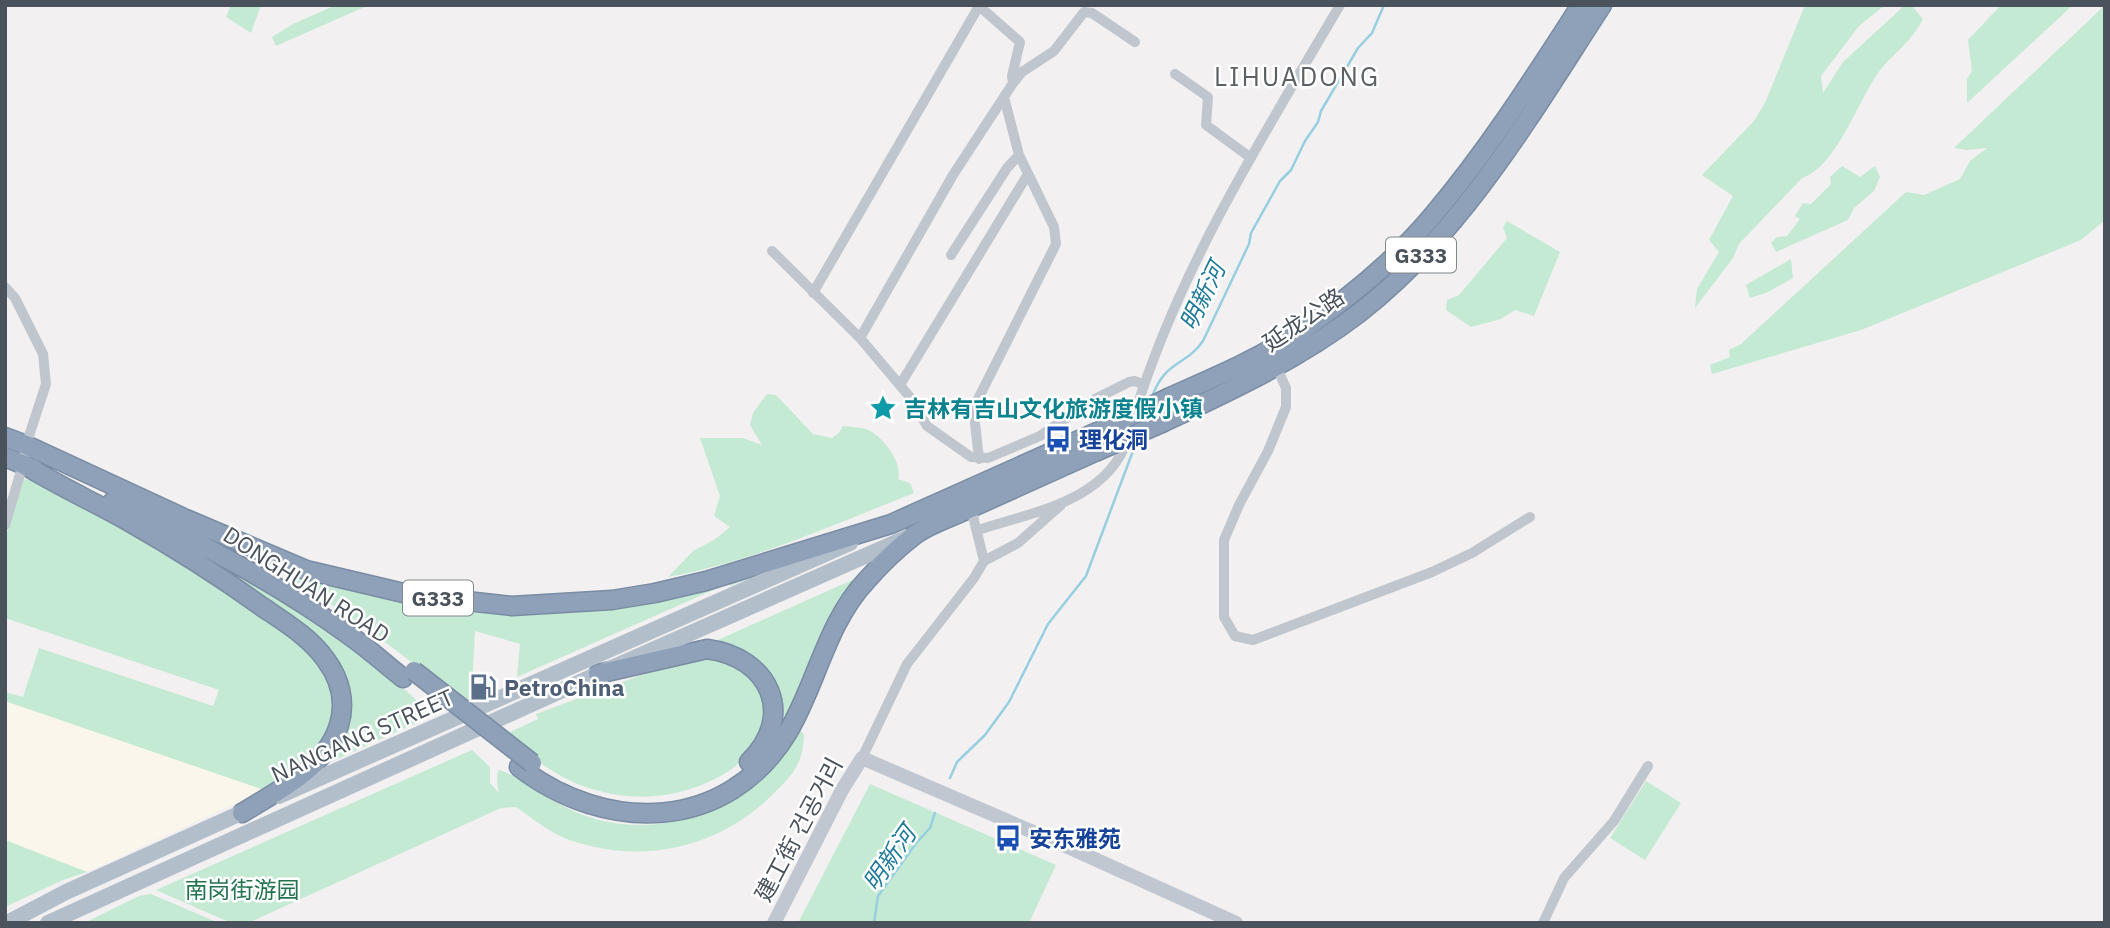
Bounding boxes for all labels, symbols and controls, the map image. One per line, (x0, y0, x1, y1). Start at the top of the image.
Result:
district label: LIHUADONG (1214, 59, 1380, 93)
road number: G333 (1386, 238, 1456, 272)
water label: 明新河 (1172, 253, 1234, 335)
street label: 延龙公路 (1256, 281, 1350, 357)
place icon: 吉林有吉山文化旅游度假小镇 (868, 393, 898, 423)
place label: 吉林有吉山文化旅游度假小镇 (904, 393, 1203, 423)
bus stop icon: 理化洞 (1043, 424, 1073, 454)
place label: 理化洞 (1079, 424, 1148, 454)
street label: DONGHUAN ROAD (218, 519, 396, 649)
road number: G333 (403, 580, 473, 616)
fuel station icon: PetroChina (468, 672, 498, 702)
place label: PetroChina (504, 672, 625, 702)
street label: NANGANG STREET (266, 681, 458, 789)
street label: 建工街 건공거리 (747, 752, 849, 906)
water label: 明新河 (855, 816, 925, 897)
bus stop icon: 安东雅苑 (993, 823, 1023, 853)
place label: 安东雅苑 (1029, 823, 1121, 853)
park label: 南岗街游园 (185, 874, 300, 904)

